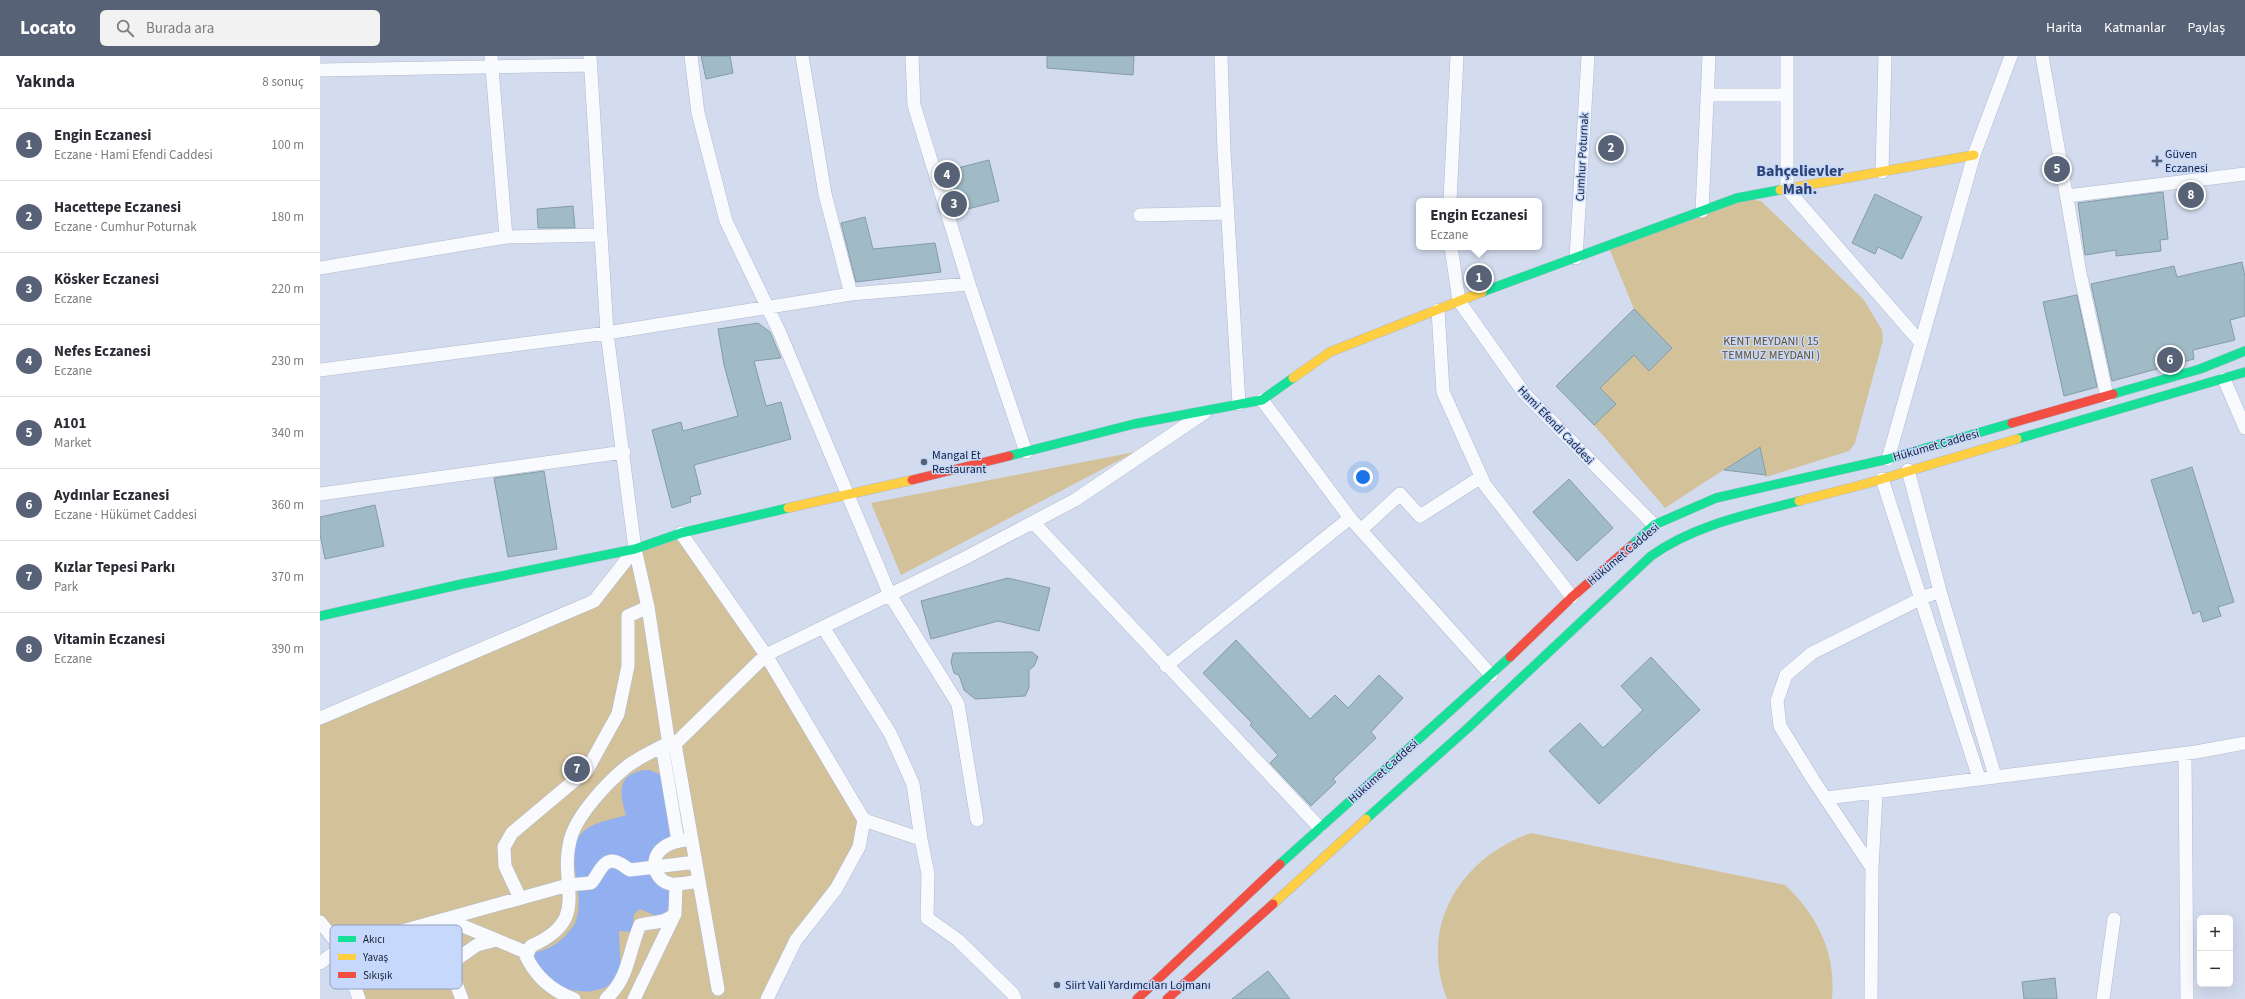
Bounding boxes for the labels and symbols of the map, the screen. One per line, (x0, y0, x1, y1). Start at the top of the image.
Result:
street label: Cumhur Poturnak (1572, 112, 1593, 202)
pin: 2 (1598, 133, 1624, 163)
place label: Güven Eczanesi (2165, 146, 2208, 177)
pin: 5 (2044, 154, 2070, 184)
marker: Güven Eczanesi (2152, 156, 2162, 166)
pin: 4 (934, 160, 960, 190)
district label: Bahçelievler Mah. (1756, 160, 1844, 200)
pin: 8 (2178, 180, 2204, 210)
pin: 3 (941, 189, 967, 219)
pin: 1 (1466, 263, 1492, 293)
park label: KENT MEYDANI ( 15 TEMMUZ MEYDANI ) (1722, 333, 1820, 364)
pin: 6 (2157, 345, 2183, 375)
street label: Hami Efendi Caddesi (1514, 382, 1598, 469)
street label: Hükümet Caddesi (1891, 425, 1981, 466)
place label: Mangal Et Restaurant (932, 447, 986, 478)
marker: Mangal Et Restaurant (919, 457, 929, 467)
your location (1353, 467, 1373, 487)
street label: Hükümet Caddesi (1584, 519, 1663, 590)
street label: Hükümet Caddesi (1345, 735, 1422, 807)
pin: 7 (564, 754, 590, 784)
legend (330, 925, 462, 989)
text: Akıcı (363, 932, 385, 947)
text: Yavaş (362, 950, 388, 965)
text: Sıkışık (363, 968, 393, 983)
place label: Siirt Vali Yardımcıları Lojmanı (1065, 977, 1211, 994)
marker: Siirt Vali Yardımcıları Lojmanı (1052, 980, 1062, 990)

